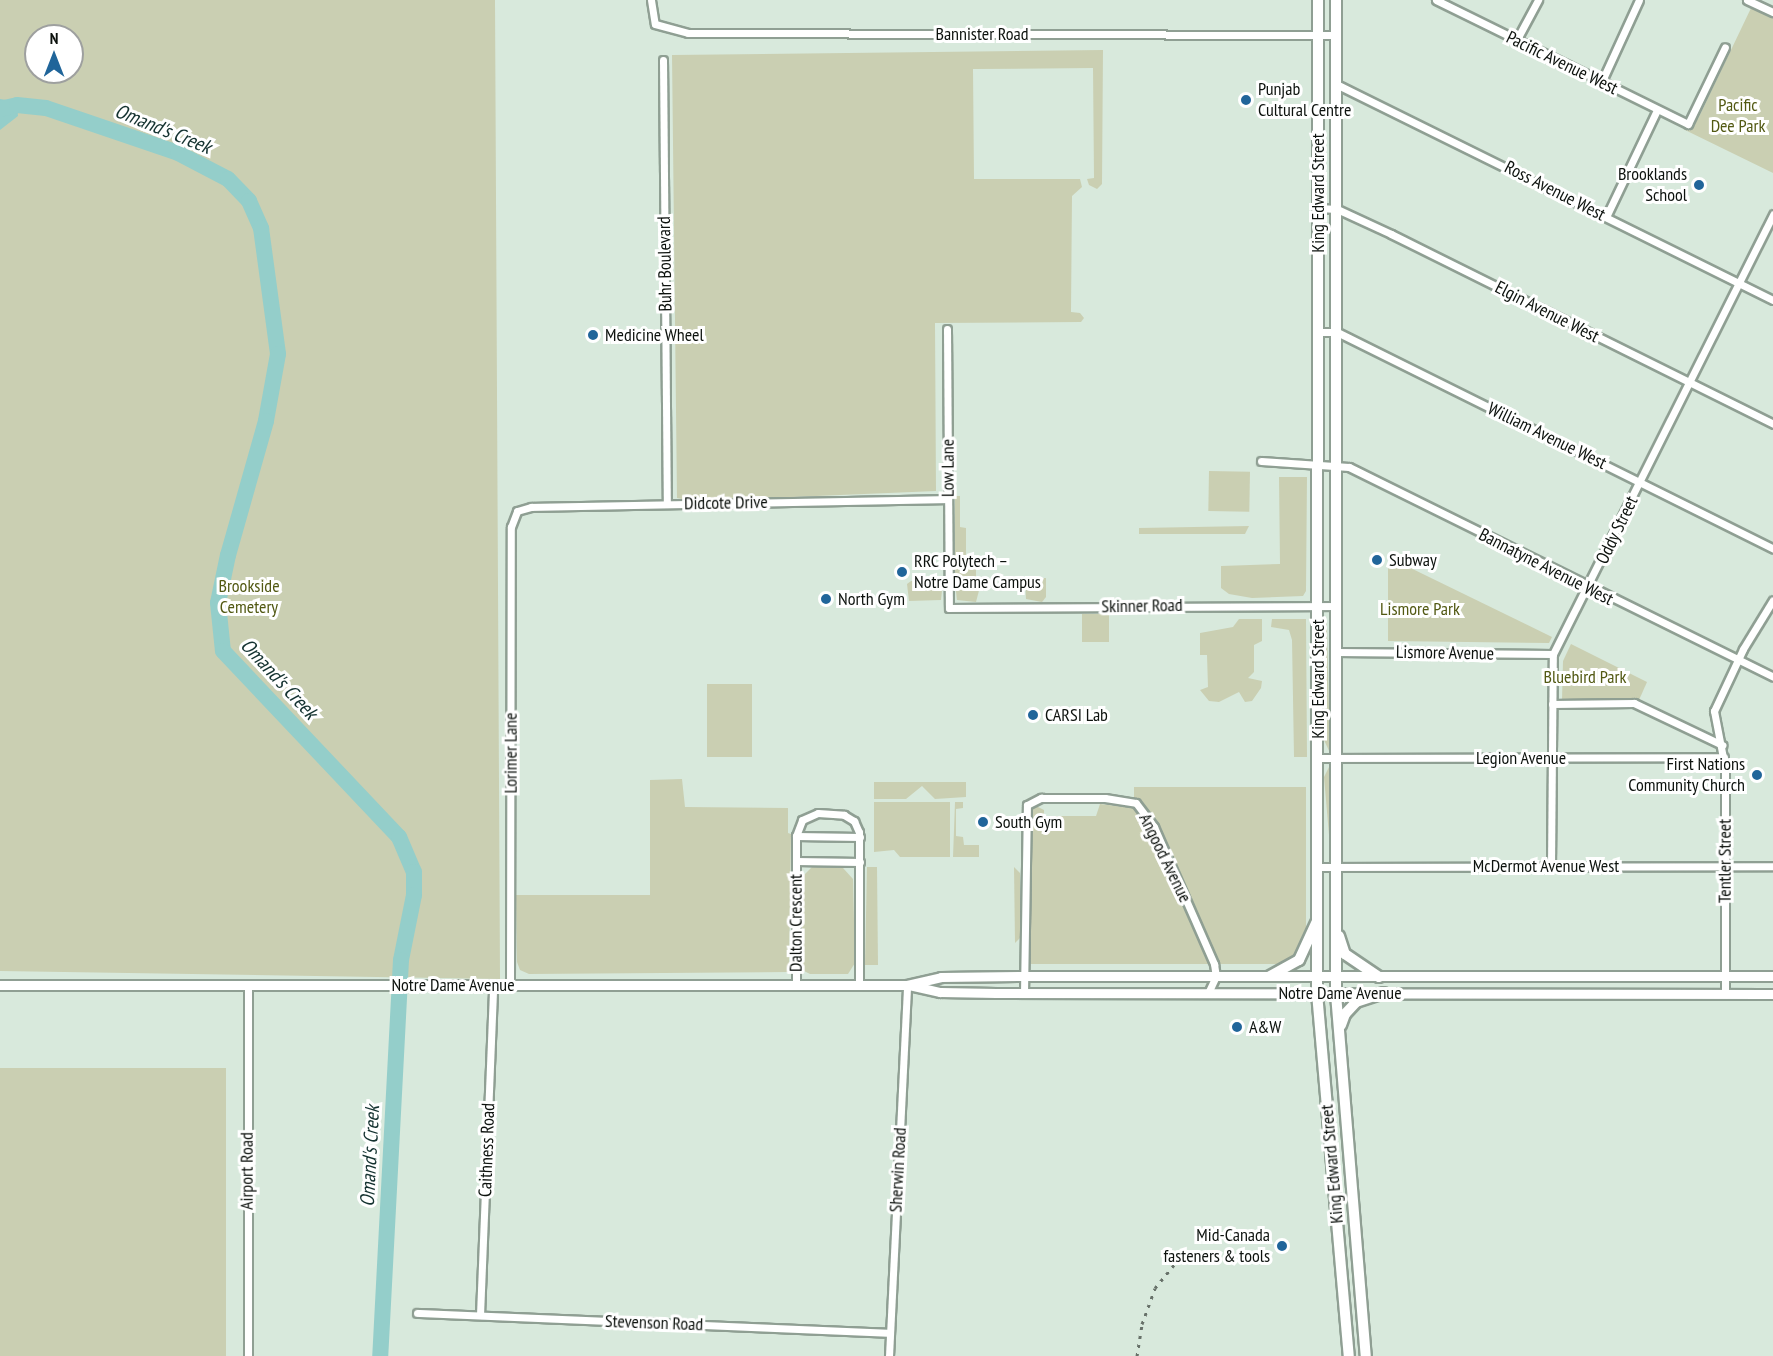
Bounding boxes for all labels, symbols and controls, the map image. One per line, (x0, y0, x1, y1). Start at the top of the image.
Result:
street label: Bannister Road (935, 23, 1029, 45)
north arrow (24, 24, 84, 84)
street label: Pacific Avenue West (1502, 26, 1622, 100)
text: N (50, 28, 58, 48)
place label: Punjab Cultural Centre (1258, 79, 1351, 122)
marker: Punjab Cultural Centre (1239, 93, 1253, 107)
park label: Pacific Dee Park (1711, 95, 1765, 138)
water label: Omand's Creek (111, 99, 215, 159)
street label: King Edward Street (1307, 133, 1329, 253)
street label: Ross Avenue West (1501, 156, 1609, 226)
place label: Brooklands School (1618, 164, 1687, 207)
marker: Brooklands School (1692, 178, 1706, 192)
street label: Buhr Boulevard (653, 216, 677, 312)
street label: Elgin Avenue West (1491, 276, 1603, 348)
place label: Medicine Wheel (605, 324, 704, 346)
marker: Medicine Wheel (586, 328, 600, 342)
street label: William Avenue West (1484, 398, 1610, 474)
street label: Low Lane (937, 439, 959, 497)
street label: Didcote Drive (684, 491, 768, 515)
street label: Oddy Street (1591, 492, 1643, 568)
street label: Bannatyne Avenue West (1475, 524, 1617, 610)
place label: Subway (1389, 549, 1437, 571)
place label: RRC Polytech – Notre Dame Campus (914, 551, 1041, 594)
marker: Subway (1370, 553, 1384, 567)
marker: RRC Polytech – Notre Dame Campus (895, 565, 909, 579)
park label: Brookside Cemetery (218, 576, 280, 618)
place label: North Gym (838, 588, 905, 610)
marker: North Gym (819, 592, 833, 606)
street label: Skinner Road (1101, 594, 1183, 618)
park label: Lismore Park (1380, 598, 1460, 620)
street label: King Edward Street (1307, 619, 1329, 739)
water label: Omand's Creek (236, 634, 322, 724)
street label: Lismore Avenue (1395, 641, 1495, 665)
park label: Bluebird Park (1544, 666, 1626, 688)
place label: CARSI Lab (1045, 704, 1108, 726)
marker: CARSI Lab (1026, 708, 1040, 722)
street label: Lorimer Lane (500, 713, 522, 793)
street label: Legion Avenue (1476, 747, 1566, 769)
place label: First Nations Community Church (1628, 754, 1745, 796)
marker: First Nations Community Church (1750, 768, 1764, 782)
street label: Angood Avenue (1134, 810, 1196, 906)
place label: South Gym (995, 811, 1062, 833)
marker: South Gym (976, 815, 990, 829)
street label: Tentler Street (1714, 819, 1736, 903)
street label: McDermot Avenue West (1472, 855, 1620, 877)
street label: Dalton Crescent (785, 874, 807, 972)
street label: Notre Dame Avenue (391, 974, 515, 996)
street label: Notre Dame Avenue (1278, 982, 1402, 1004)
place label: A&W (1249, 1016, 1281, 1038)
marker: A&W (1230, 1020, 1244, 1034)
street label: Caithness Road (475, 1103, 499, 1197)
street label: King Edward Street (1316, 1104, 1348, 1224)
water label: Omand's Creek (355, 1105, 385, 1207)
street label: Sherwin Road (885, 1127, 911, 1213)
street label: Airport Road (236, 1132, 258, 1210)
place label: Mid-Canada fasteners & tools (1163, 1225, 1270, 1268)
marker: Mid-Canada fasteners & tools (1275, 1239, 1289, 1253)
street label: Stevenson Road (605, 1310, 703, 1336)

